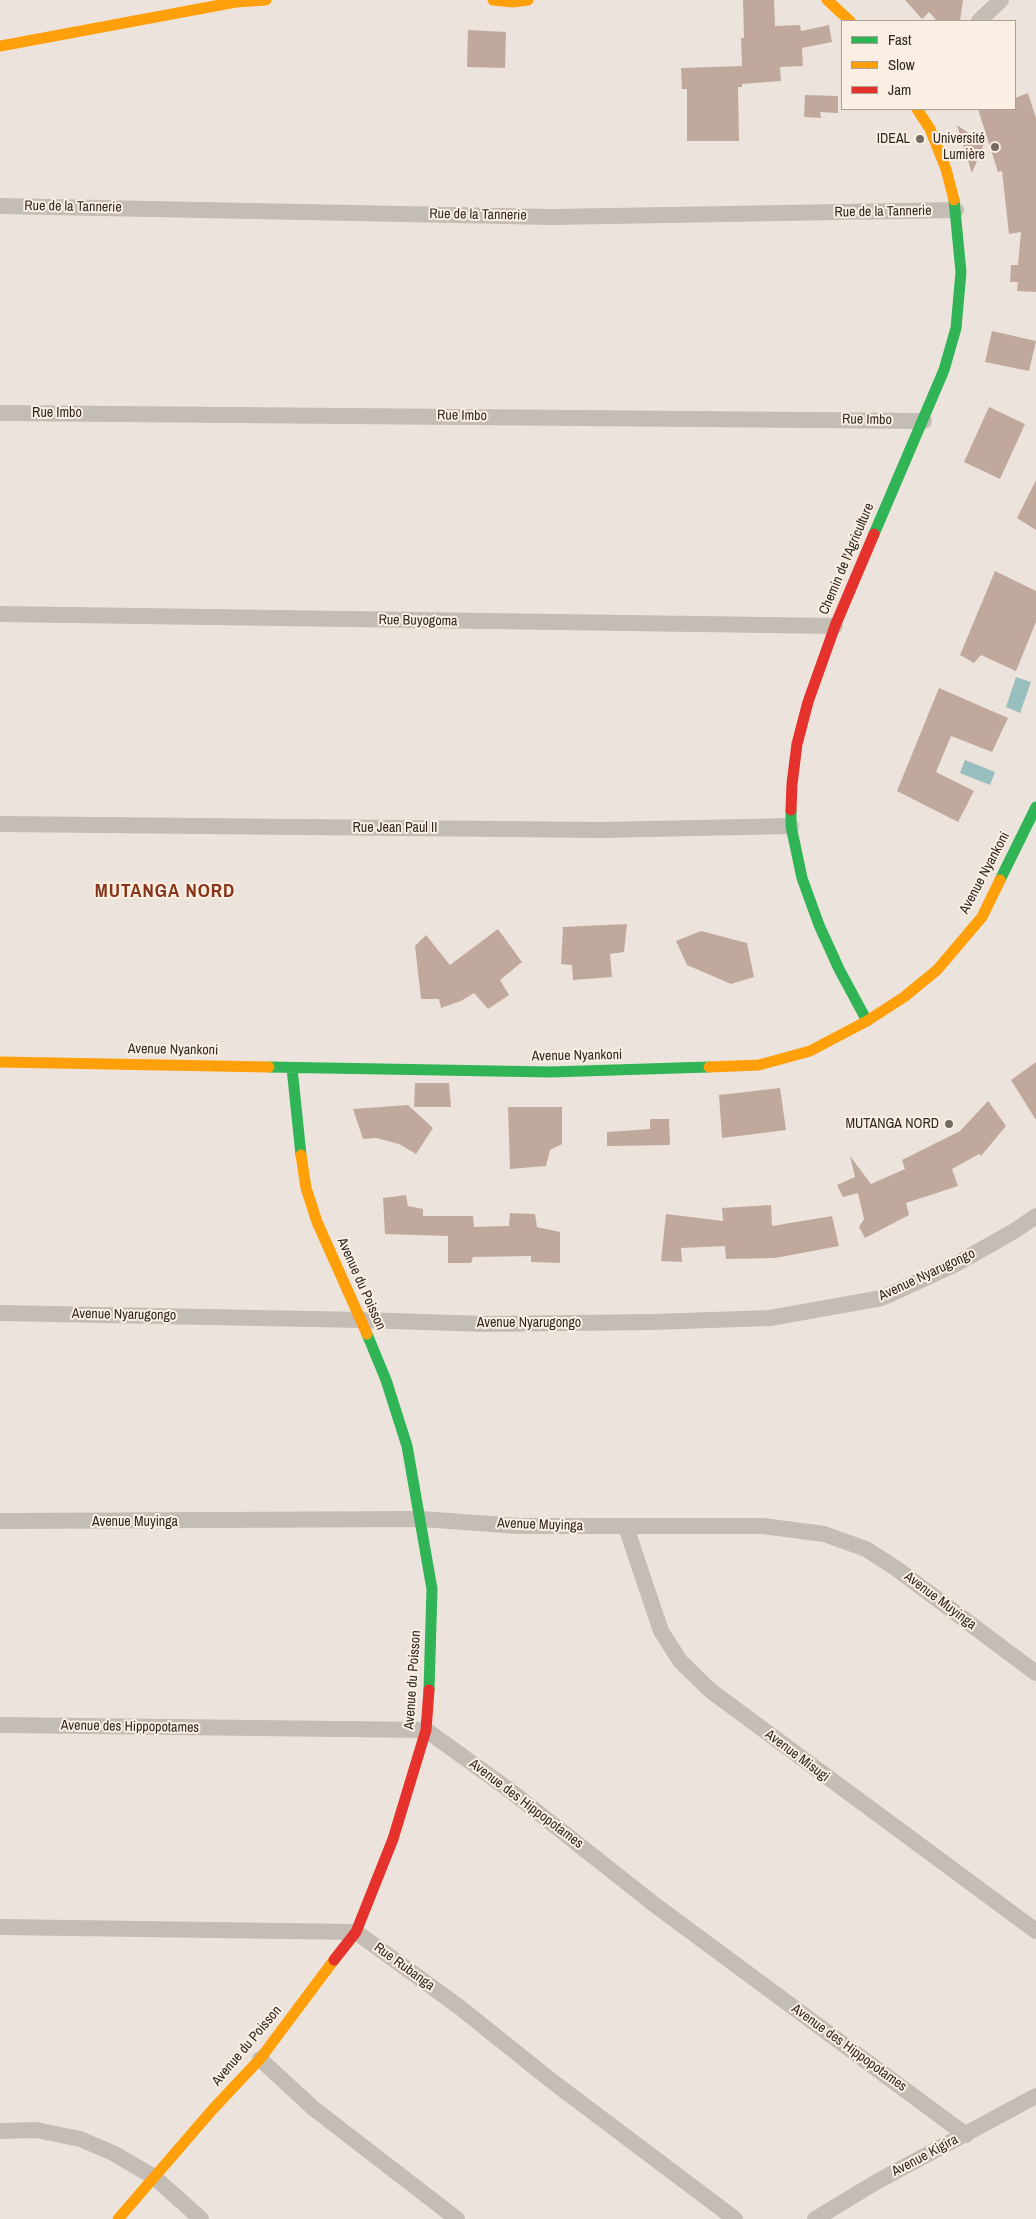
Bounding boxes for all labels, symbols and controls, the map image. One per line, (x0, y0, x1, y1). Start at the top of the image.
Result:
legend (841, 20, 1016, 110)
text: Fast (888, 29, 911, 50)
text: Slow (888, 54, 915, 75)
text: Jam (888, 79, 911, 100)
place label: IDEAL (877, 131, 910, 147)
place label: Université Lumière (933, 131, 985, 164)
marker: IDEAL (914, 133, 926, 145)
marker: Université Lumière (989, 141, 1001, 153)
street label: Rue de la Tannerie (24, 198, 122, 216)
street label: Rue de la Tannerie (834, 203, 932, 221)
street label: Rue de la Tannerie (429, 206, 527, 224)
street label: Rue Imbo (32, 405, 82, 421)
street label: Rue Imbo (437, 407, 487, 425)
street label: Rue Imbo (842, 411, 892, 429)
street label: Chemin de l'Agriculture (816, 501, 878, 617)
street label: Rue Buyogoma (378, 612, 458, 630)
street label: Rue Jean Paul II (353, 820, 437, 836)
street label: Avenue Nyankoni (956, 829, 1014, 917)
district label: MUTANGA NORD (93, 881, 237, 903)
street label: Avenue Nyankoni (128, 1041, 218, 1059)
street label: Avenue Nyankoni (532, 1047, 622, 1065)
place label: MUTANGA NORD (845, 1116, 939, 1132)
marker: MUTANGA NORD (943, 1118, 955, 1130)
street label: Avenue du Poisson (333, 1235, 389, 1333)
street label: Avenue Nyarugongo (876, 1245, 978, 1305)
street label: Avenue Nyarugongo (72, 1306, 176, 1324)
street label: Avenue Nyarugongo (477, 1315, 581, 1331)
street label: Avenue Muyinga (92, 1514, 178, 1530)
street label: Avenue Muyinga (497, 1515, 583, 1535)
street label: Avenue Muyinga (901, 1568, 979, 1634)
street label: Avenue du Poisson (401, 1630, 425, 1730)
street label: Avenue des Hippopotames (61, 1717, 199, 1737)
street label: Avenue Misugi (761, 1726, 833, 1786)
street label: Avenue des Hippopotames (466, 1756, 586, 1852)
street label: Rue Rubanga (370, 1939, 438, 1995)
street label: Avenue des Hippopotames (788, 2001, 910, 2095)
street label: Avenue du Poisson (209, 2003, 285, 2089)
street label: Avenue Kigira (889, 2132, 961, 2180)

